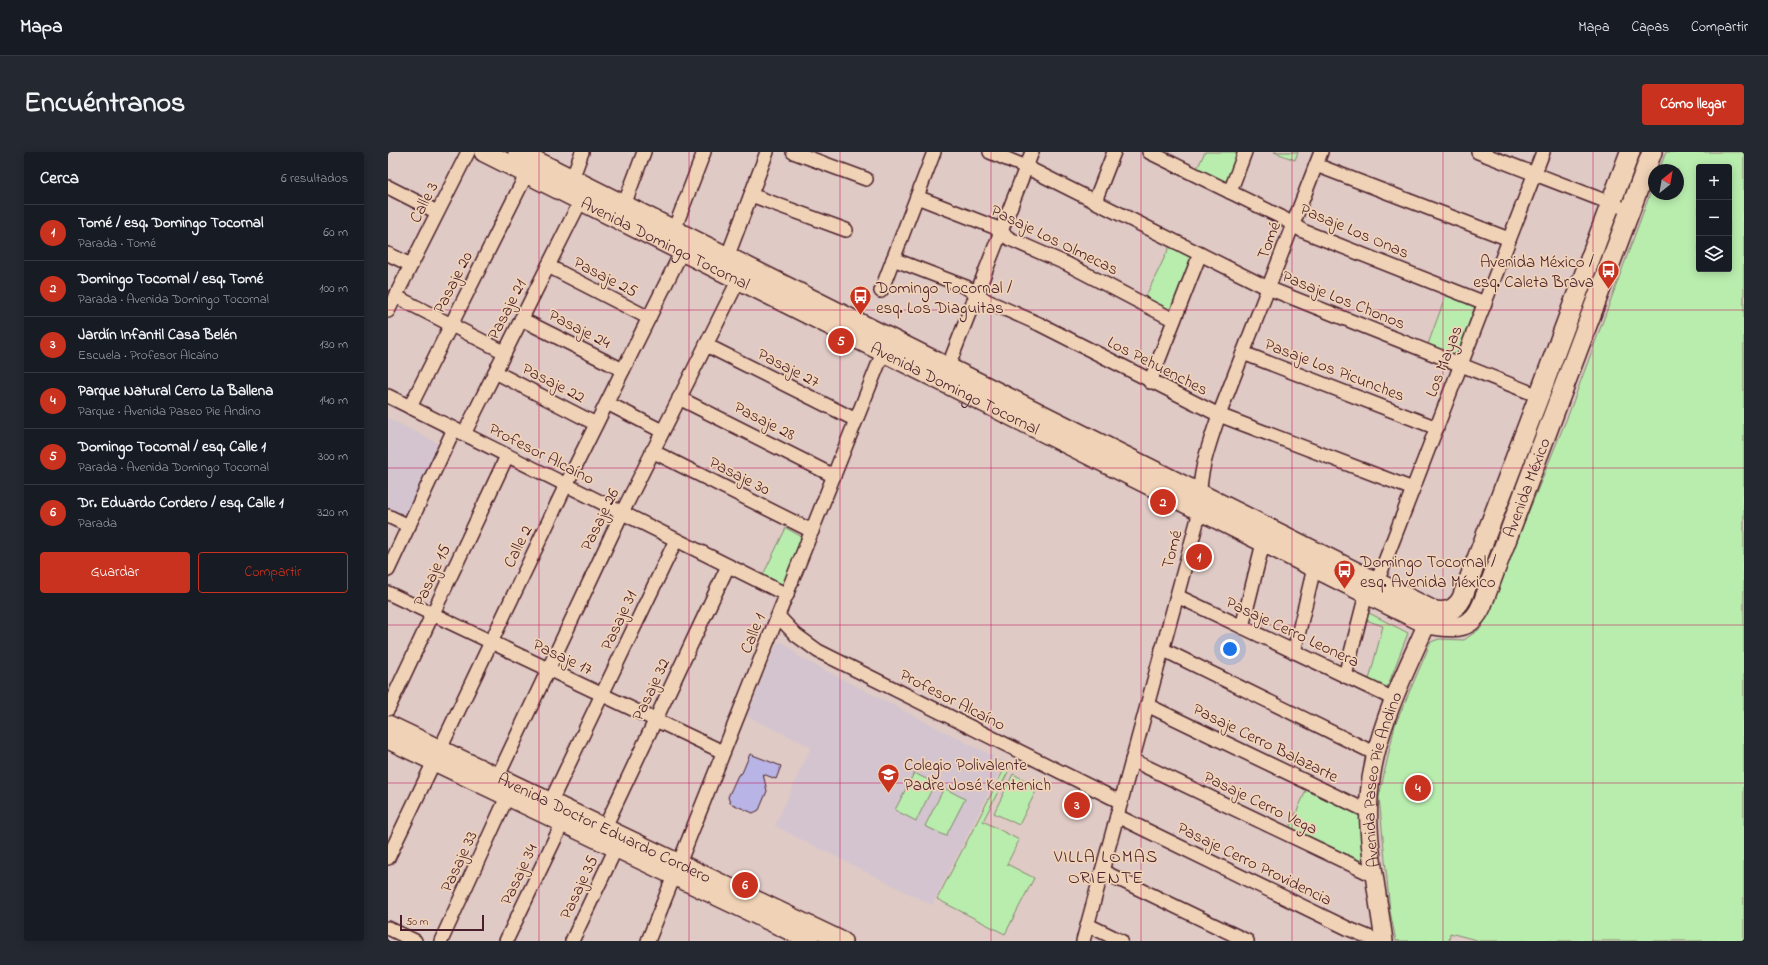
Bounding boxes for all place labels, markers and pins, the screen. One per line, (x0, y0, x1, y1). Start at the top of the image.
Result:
place label: Avenida México / esq. Caleta Brava (1473, 250, 1594, 295)
bus stop icon: Avenida México / esq. Caleta Brava (1596, 258, 1622, 291)
place label: Domingo Tocornal / esq. Los Diaguitas (875, 276, 1012, 323)
bus stop icon: Domingo Tocornal / esq. Los Diaguitas (847, 284, 873, 317)
pin: 5 (828, 326, 854, 356)
pin: 2 (1150, 487, 1176, 517)
pin: 1 (1186, 542, 1212, 572)
place label: Domingo Tocornal / esq. Avenida México (1359, 550, 1496, 595)
bus stop icon: Domingo Tocornal / esq. Avenida México (1331, 558, 1357, 591)
place label: Colegio Polivalente Padre José Kentenich (904, 753, 1051, 798)
school or university icon: Colegio Polivalente Padre José Kentenich (876, 761, 902, 794)
pin: 4 (1405, 773, 1431, 803)
pin: 3 (1064, 790, 1090, 820)
pin: 6 (732, 870, 758, 900)

